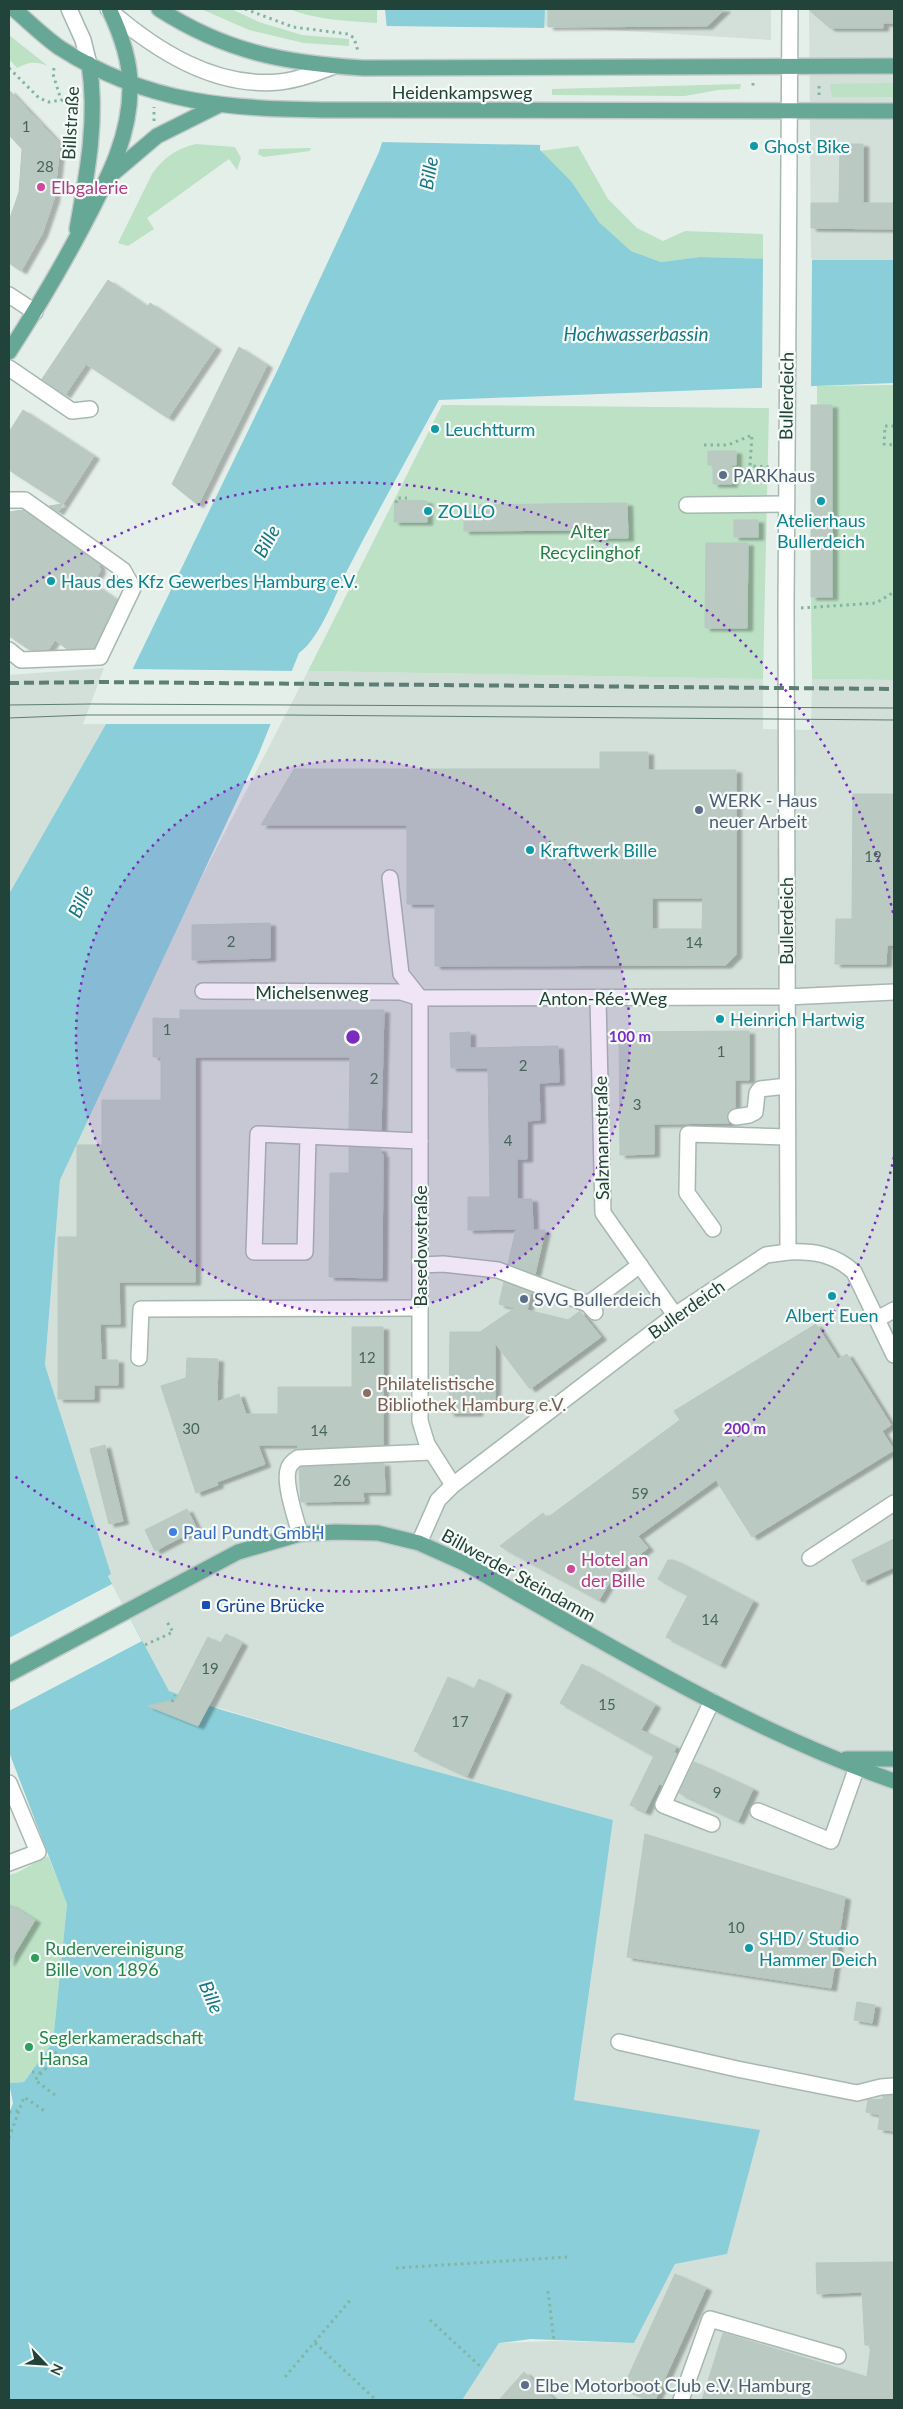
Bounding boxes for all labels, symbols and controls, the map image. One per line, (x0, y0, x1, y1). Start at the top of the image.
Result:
street label: Heidenkampsweg (392, 81, 532, 103)
street label: Billstraße (57, 86, 83, 160)
house number: 1 (22, 117, 30, 135)
place label: Ghost Bike (764, 135, 850, 157)
marker: Ghost Bike (748, 140, 760, 152)
water label: Bille (414, 155, 442, 191)
house number: 28 (36, 157, 54, 175)
place label: Elbgalerie (51, 176, 128, 198)
marker: Elbgalerie (35, 181, 47, 193)
water label: Hochwasserbassin (563, 322, 709, 345)
street label: Bullerdeich (774, 352, 798, 440)
place label: Leuchtturm (445, 418, 535, 440)
marker: Leuchtturm (429, 423, 441, 435)
place label: PARKhaus (733, 464, 815, 486)
marker: PARKhaus (717, 469, 729, 481)
marker: Atelierhaus Bullerdeich (815, 495, 827, 507)
place label: ZOLLO (438, 500, 495, 522)
marker: ZOLLO (422, 505, 434, 517)
place label: Atelierhaus Bullerdeich (776, 509, 866, 552)
park label: Alter Recyclinghof (540, 520, 641, 563)
water label: Bille (248, 521, 284, 561)
place label: Haus des Kfz Gewerbes Hamburg e.V. (61, 570, 358, 592)
marker: Haus des Kfz Gewerbes Hamburg e.V. (45, 575, 57, 587)
place label: WERK - Haus neuer Arbeit (709, 789, 818, 832)
marker: WERK - Haus neuer Arbeit (693, 804, 705, 816)
place label: Kraftwerk Bille (540, 839, 657, 861)
marker: Kraftwerk Bille (524, 844, 536, 856)
house number: 19 (864, 847, 882, 865)
street label: Bullerdeich (775, 877, 797, 965)
water label: Bille (62, 881, 98, 921)
house number: 2 (227, 932, 235, 950)
house number: 14 (685, 933, 703, 951)
street label: Michelsenweg (255, 981, 369, 1003)
street label: Anton-Rée-Weg (539, 987, 667, 1009)
place label: Heinrich Hartwig (730, 1008, 865, 1030)
marker: Heinrich Hartwig (714, 1013, 726, 1025)
house number: 1 (163, 1020, 171, 1038)
text: 100 m (609, 1027, 651, 1045)
centre of rings (344, 1028, 362, 1046)
house number: 1 (717, 1042, 725, 1060)
house number: 2 (519, 1056, 527, 1074)
house number: 2 (370, 1069, 378, 1087)
street label: Salzmannstraße (589, 1076, 613, 1200)
house number: 3 (633, 1095, 641, 1113)
house number: 4 (504, 1131, 513, 1149)
street label: Basedowstraße (409, 1185, 431, 1307)
street label: Bullerdeich (644, 1275, 728, 1343)
place label: SVG Bullerdeich (534, 1288, 661, 1310)
marker: Albert Euen (826, 1290, 838, 1302)
marker: SVG Bullerdeich (518, 1293, 530, 1305)
place label: Albert Euen (785, 1304, 879, 1326)
house number: 12 (358, 1348, 376, 1366)
place label: Philatelistische Bibliothek Hamburg e.V. (377, 1372, 566, 1415)
marker: Philatelistische Bibliothek Hamburg e.V. (361, 1387, 373, 1399)
house number: 30 (182, 1419, 200, 1437)
text: 200 m (724, 1419, 766, 1437)
house number: 14 (310, 1421, 328, 1439)
house number: 26 (333, 1471, 351, 1489)
house number: 59 (631, 1484, 649, 1502)
place label: Paul Pundt GmbH (183, 1521, 325, 1543)
street label: Billwerder Steindamm (438, 1524, 600, 1626)
marker: Paul Pundt GmbH (167, 1526, 179, 1538)
place label: Hotel an der Bille (581, 1548, 648, 1591)
marker: Hotel an der Bille (565, 1563, 577, 1575)
place label: Grüne Brücke (216, 1594, 325, 1616)
marker: Grüne Brücke (200, 1599, 212, 1611)
house number: 14 (701, 1610, 719, 1628)
house number: 19 (201, 1659, 219, 1677)
house number: 15 (598, 1695, 616, 1713)
house number: 17 (451, 1712, 469, 1730)
house number: 9 (713, 1783, 721, 1801)
house number: 10 (727, 1918, 745, 1936)
place label: SHD/ Studio Hammer Deich (759, 1927, 877, 1970)
place label: Rudervereinigung Bille von 1896 (45, 1937, 184, 1980)
marker: SHD/ Studio Hammer Deich (743, 1942, 755, 1954)
marker: Rudervereinigung Bille von 1896 (29, 1952, 41, 1964)
water label: Bille (195, 1977, 229, 2017)
place label: Seglerkameradschaft Hansa (39, 2026, 204, 2069)
marker: Seglerkameradschaft Hansa (23, 2041, 35, 2053)
north arrow (20, 2339, 70, 2389)
text: N (47, 2361, 67, 2378)
place label: Elbe Motorboot Club e.V. Hamburg (535, 2374, 811, 2396)
marker: Elbe Motorboot Club e.V. Hamburg (519, 2379, 531, 2391)

